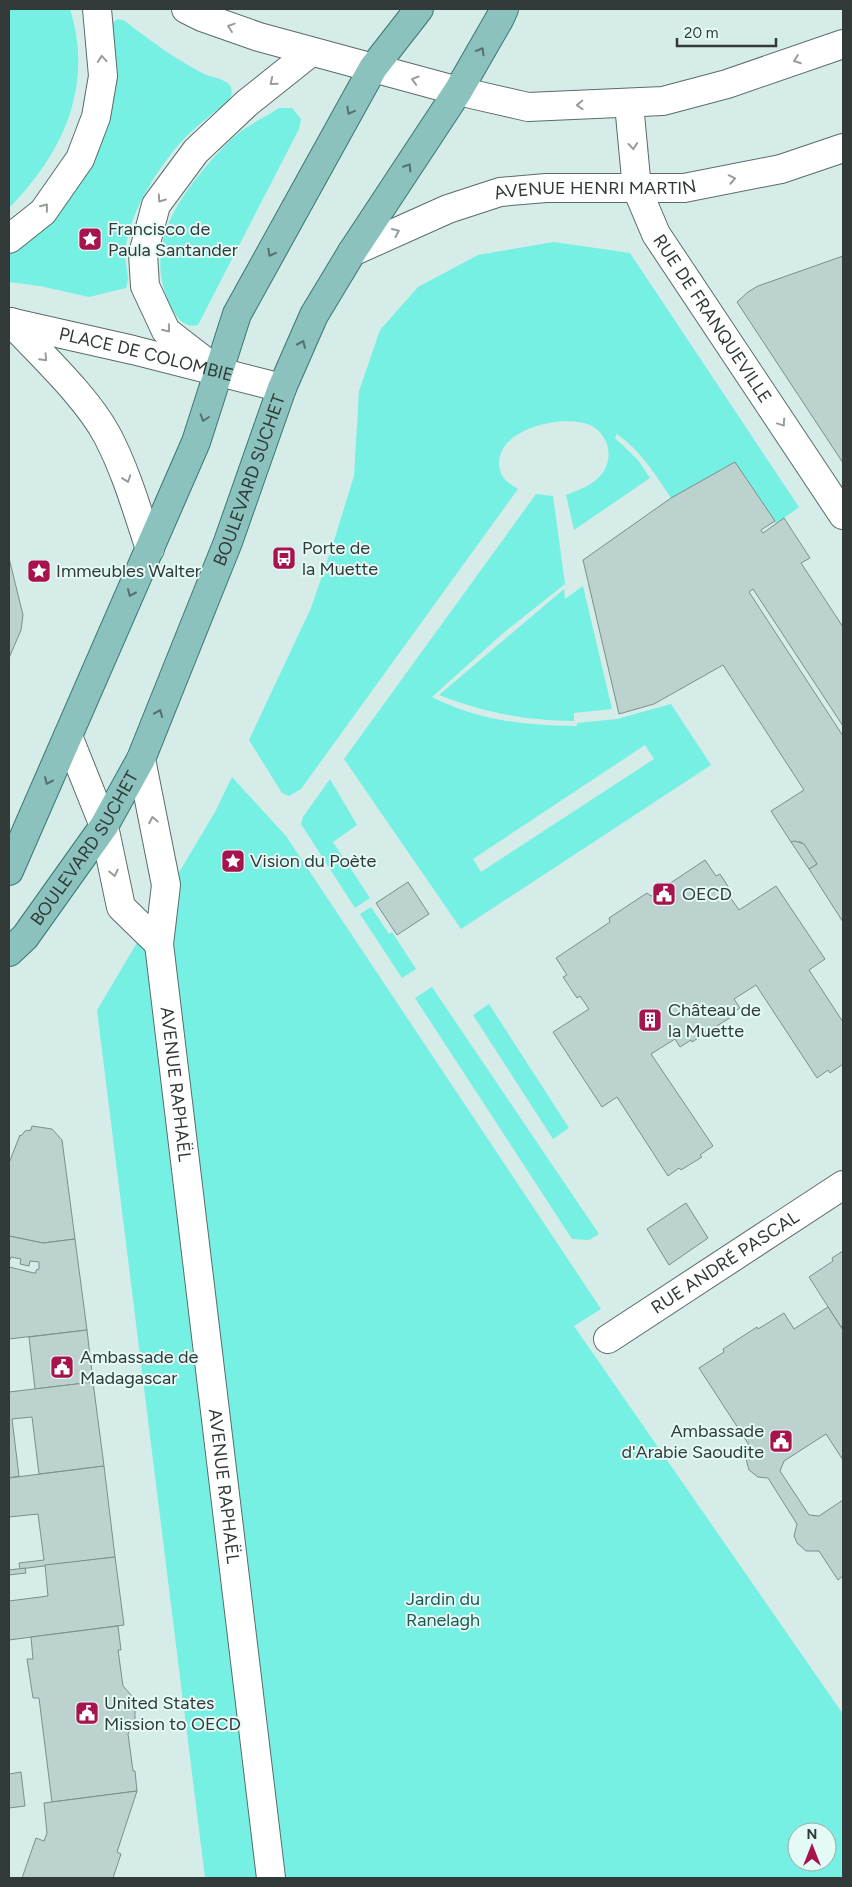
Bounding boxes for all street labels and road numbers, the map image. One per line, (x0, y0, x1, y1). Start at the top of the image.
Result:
street label: AVENUE HENRI MARTIN (491, 175, 698, 204)
street label: RUE DE FRANQUEVILLE (648, 230, 776, 407)
street label: PLACE DE COLOMBIE (57, 323, 236, 386)
street label: BOULEVARD SUCHET (209, 391, 290, 569)
street label: BOULEVARD SUCHET (26, 767, 143, 930)
street label: AVENUE RAPHAËL (156, 1005, 196, 1164)
street label: RUE ANDRÉ PASCAL (647, 1206, 804, 1319)
street label: AVENUE RAPHAËL (204, 1407, 244, 1566)

